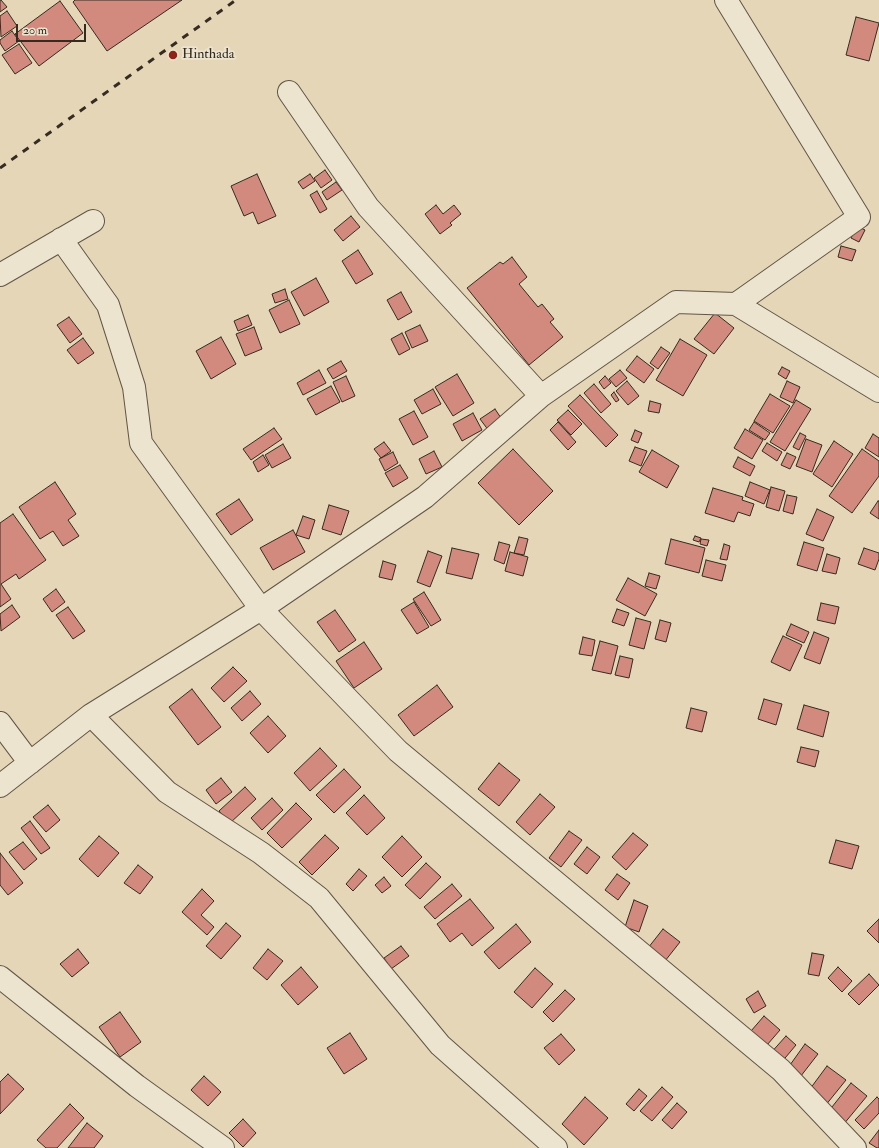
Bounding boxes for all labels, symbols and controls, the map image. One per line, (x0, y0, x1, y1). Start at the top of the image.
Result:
scale bar (18, 16, 88, 42)
text: 20 m (23, 23, 47, 38)
place label: Hinthada (182, 47, 235, 63)
marker: Hinthada (167, 49, 179, 61)

